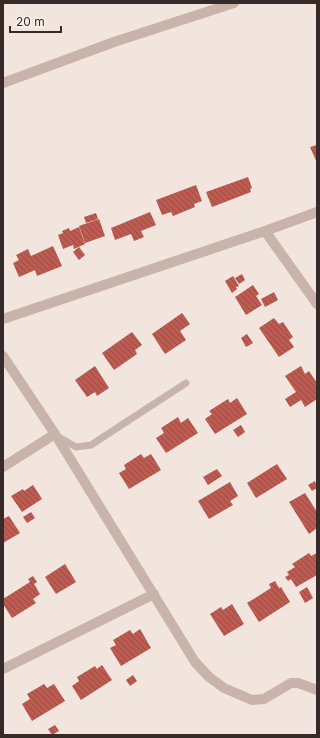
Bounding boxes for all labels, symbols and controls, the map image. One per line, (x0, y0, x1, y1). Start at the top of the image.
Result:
scale bar (10, 8, 61, 34)
text: 20 m (16, 14, 45, 29)

